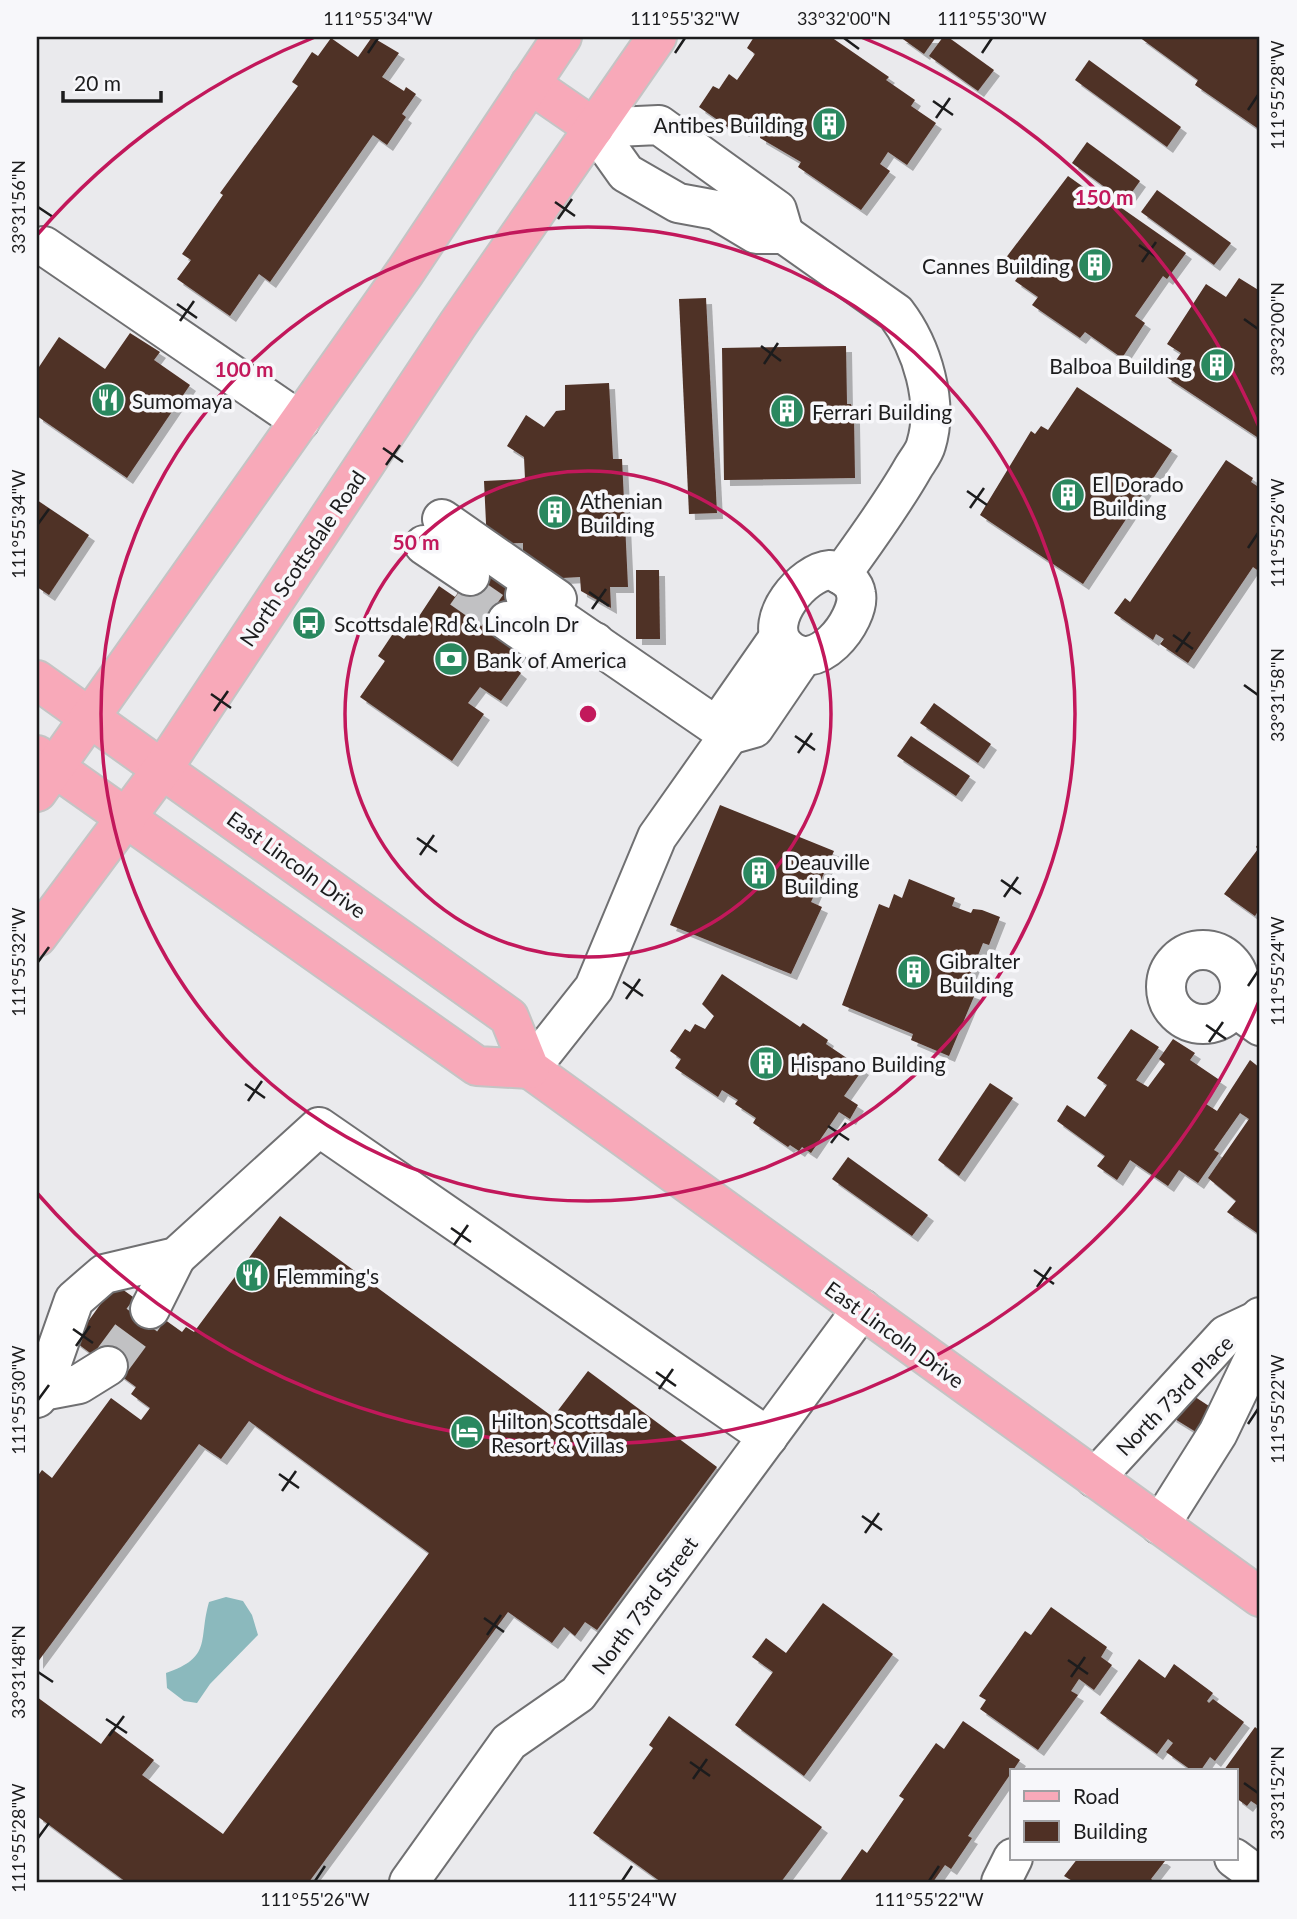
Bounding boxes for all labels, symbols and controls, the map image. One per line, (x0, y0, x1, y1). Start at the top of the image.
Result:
text: 111°55'34"W (323, 7, 433, 29)
text: 111°55'32"W (630, 7, 740, 29)
text: 33°32'00"N (797, 7, 891, 29)
text: 111°55'30"W (937, 7, 1047, 29)
text: 111°55'28"W (1266, 40, 1288, 150)
scale bar (63, 60, 161, 104)
text: 20 m (74, 70, 121, 95)
building icon: Antibes Building (810, 105, 848, 143)
place label: Antibes Building (654, 112, 804, 137)
text: 33°31'56"N (7, 160, 29, 254)
text: 150 m (1074, 184, 1134, 209)
building icon: Cannes Building (1076, 246, 1114, 284)
place label: Cannes Building (922, 253, 1070, 278)
text: 33°32'00"N (1266, 282, 1288, 376)
building icon: Balboa Building (1198, 346, 1236, 384)
place label: Balboa Building (1049, 353, 1192, 378)
text: 100 m (214, 356, 274, 381)
restaurant icon: Sumomaya (89, 381, 127, 419)
place label: Sumomaya (132, 388, 233, 413)
building icon: Ferrari Building (768, 392, 806, 430)
place label: Ferrari Building (812, 399, 952, 424)
street label: North Scottsdale Road (234, 465, 370, 651)
text: 111°55'34"W (7, 469, 29, 579)
place label: El Dorado Building (1092, 471, 1184, 520)
building icon: El Dorado Building (1049, 476, 1087, 514)
text: 111°55'26"W (1266, 478, 1288, 588)
place label: Athenian Building (580, 488, 663, 537)
building icon: Athenian Building (536, 493, 574, 531)
text: 50 m (392, 529, 440, 554)
bus stop icon: Scottsdale Rd & Lincoln Dr (290, 604, 328, 642)
place label: Scottsdale Rd & Lincoln Dr (334, 611, 579, 636)
bank icon: Bank of America (432, 640, 470, 678)
place label: Bank of America (476, 647, 627, 672)
text: 33°31'58"N (1266, 648, 1288, 742)
centre of rings (576, 702, 600, 726)
street label: East Lincoln Drive (223, 805, 371, 923)
place label: Deauville Building (784, 849, 870, 898)
building icon: Deauville Building (740, 854, 778, 892)
text: 111°55'32"W (7, 907, 29, 1017)
text: 111°55'24"W (1266, 916, 1288, 1026)
place label: Gibralter Building (939, 948, 1020, 997)
building icon: Gibralter Building (895, 953, 933, 991)
building icon: Hispano Building (747, 1044, 785, 1082)
place label: Hispano Building (790, 1051, 946, 1076)
restaurant icon: Flemming's (233, 1256, 271, 1294)
place label: Flemming's (276, 1263, 379, 1288)
street label: East Lincoln Drive (821, 1275, 969, 1393)
street label: North 73rd Place (1110, 1330, 1238, 1460)
text: 111°55'30"W (7, 1345, 29, 1455)
text: 111°55'22"W (1266, 1354, 1288, 1464)
place label: Hilton Scottsdale Resort & Villas (491, 1408, 648, 1457)
hotel icon: Hilton Scottsdale Resort & Villas (448, 1413, 486, 1451)
street label: North 73rd Street (586, 1531, 703, 1679)
text: 33°31'48"N (7, 1625, 29, 1719)
text: 33°31'52"N (1266, 1746, 1288, 1840)
legend (1010, 1769, 1238, 1860)
text: 111°55'28"W (7, 1783, 29, 1893)
text: Road (1073, 1783, 1120, 1808)
text: Building (1073, 1818, 1148, 1843)
text: 111°55'26"W (260, 1888, 370, 1910)
text: 111°55'24"W (567, 1888, 677, 1910)
text: 111°55'22"W (874, 1888, 984, 1910)

